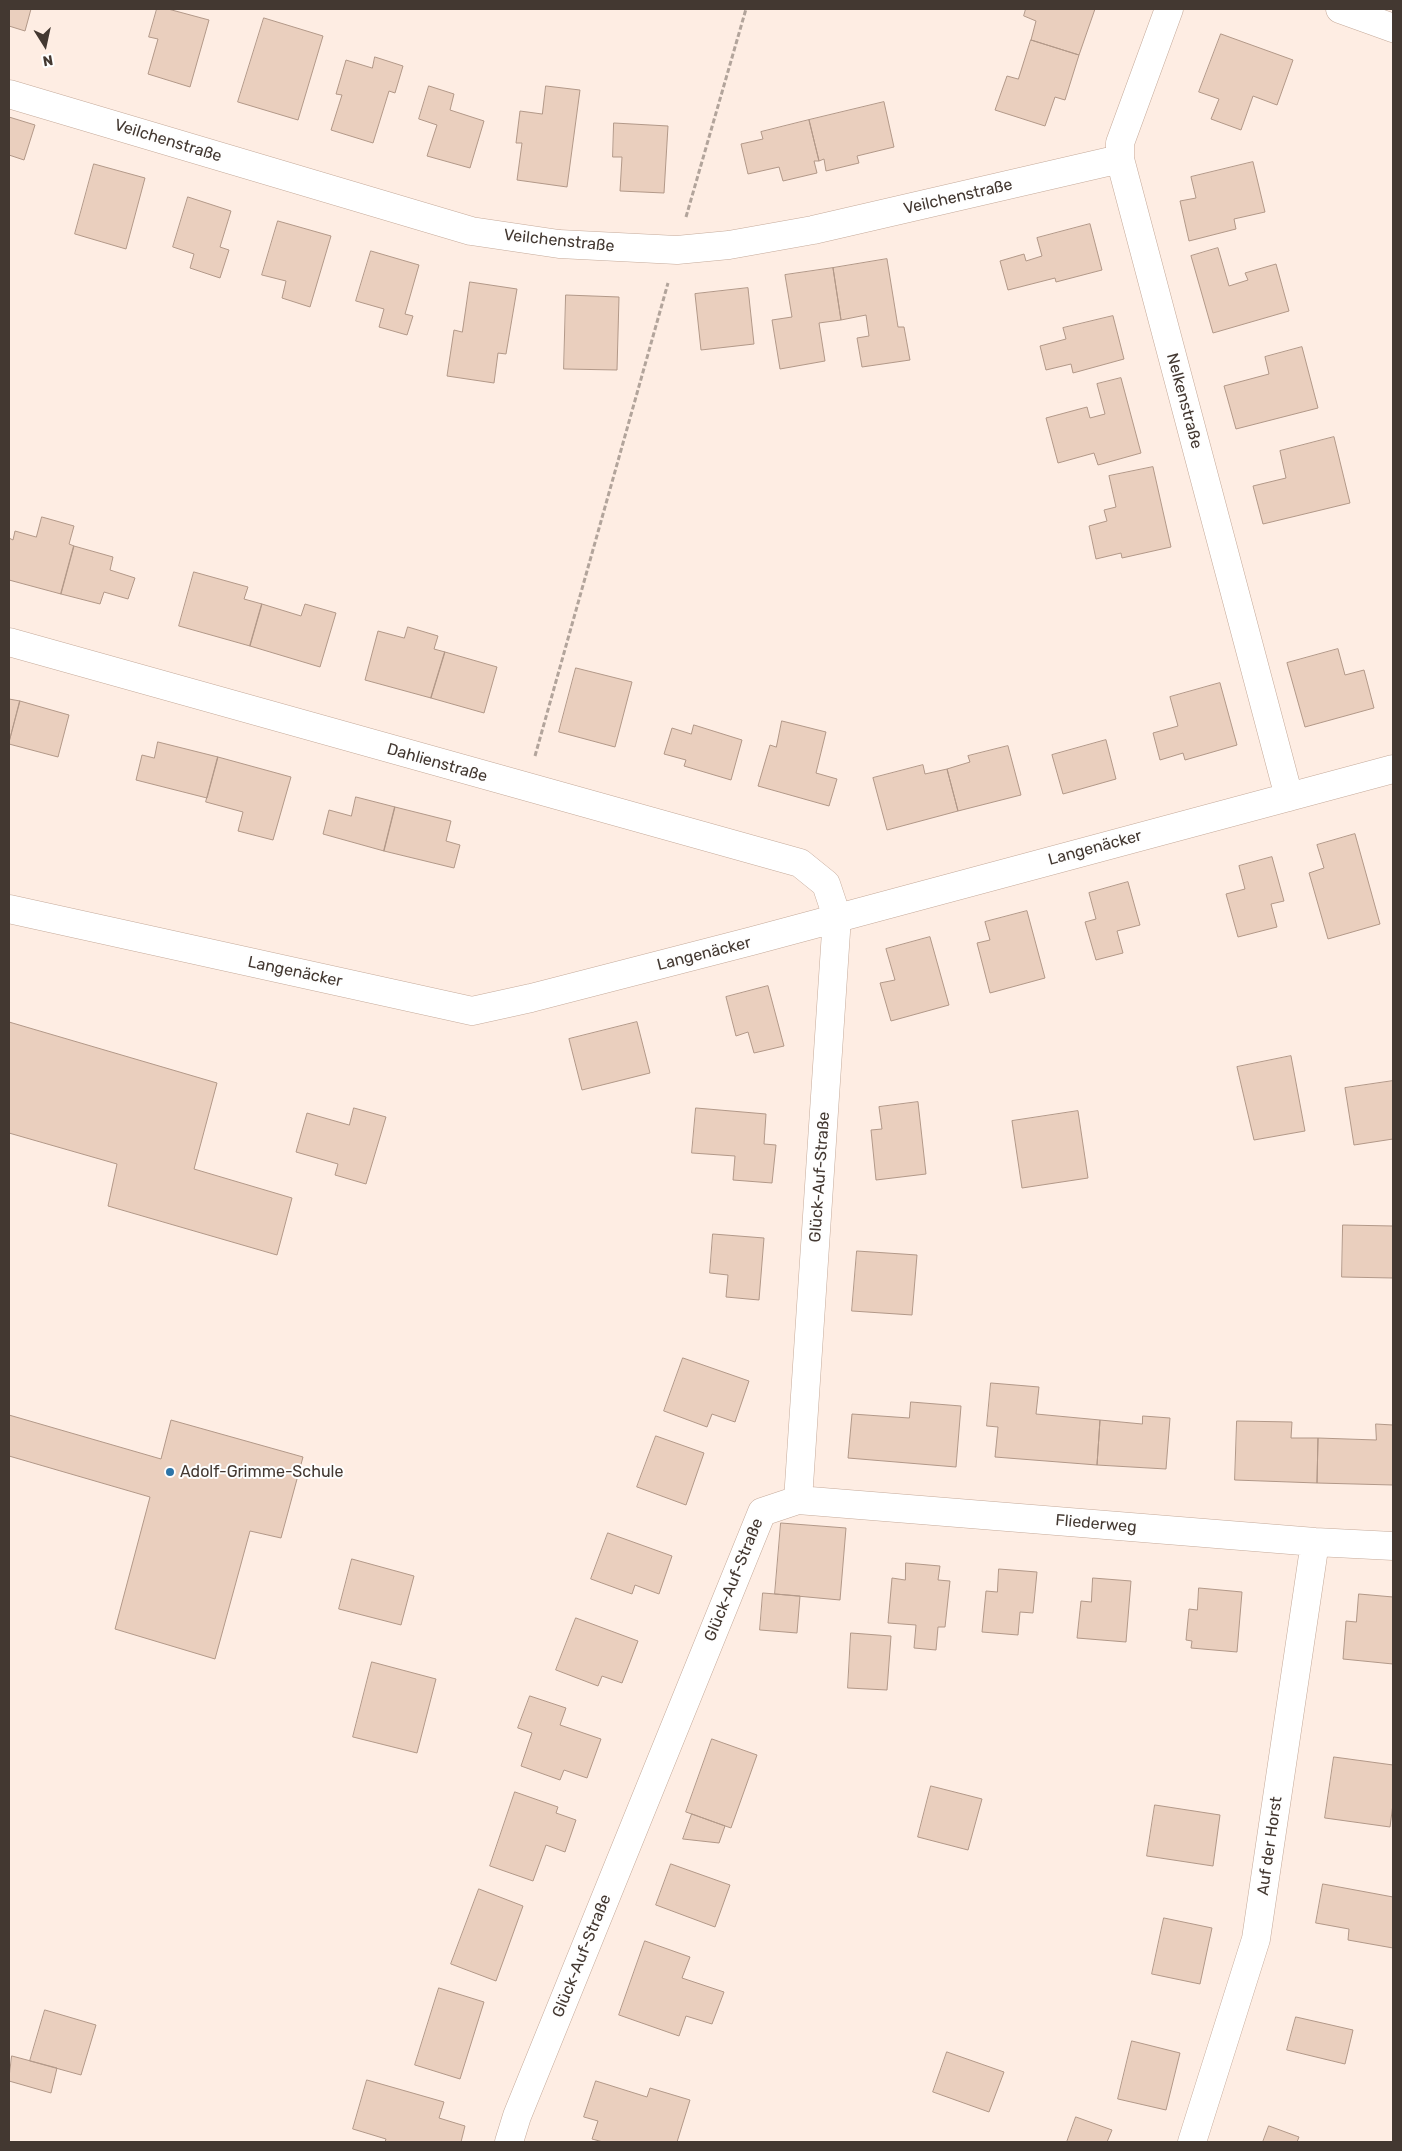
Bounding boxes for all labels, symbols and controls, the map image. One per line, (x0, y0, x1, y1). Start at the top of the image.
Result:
north arrow (20, 20, 70, 70)
text: N (41, 51, 54, 70)
street label: Veilchenstraße (112, 116, 224, 166)
street label: Veilchenstraße (902, 175, 1014, 219)
street label: Veilchenstraße (503, 226, 615, 256)
street label: Nelkenstraße (1162, 351, 1206, 451)
street label: Dahlienstraße (385, 739, 489, 787)
street label: Langenäcker (1046, 826, 1144, 870)
street label: Langenäcker (655, 933, 753, 975)
street label: Langenäcker (246, 953, 344, 991)
street label: Glück-Auf-Straße (806, 1111, 834, 1243)
place label: Adolf-Grimme-Schule (180, 1462, 343, 1482)
marker: Adolf-Grimme-Schule (164, 1466, 176, 1478)
street label: Fliederweg (1054, 1511, 1138, 1537)
street label: Glück-Auf-Straße (701, 1516, 767, 1644)
street label: Auf der Horst (1254, 1795, 1286, 1897)
street label: Glück-Auf-Straße (549, 1892, 615, 2020)

